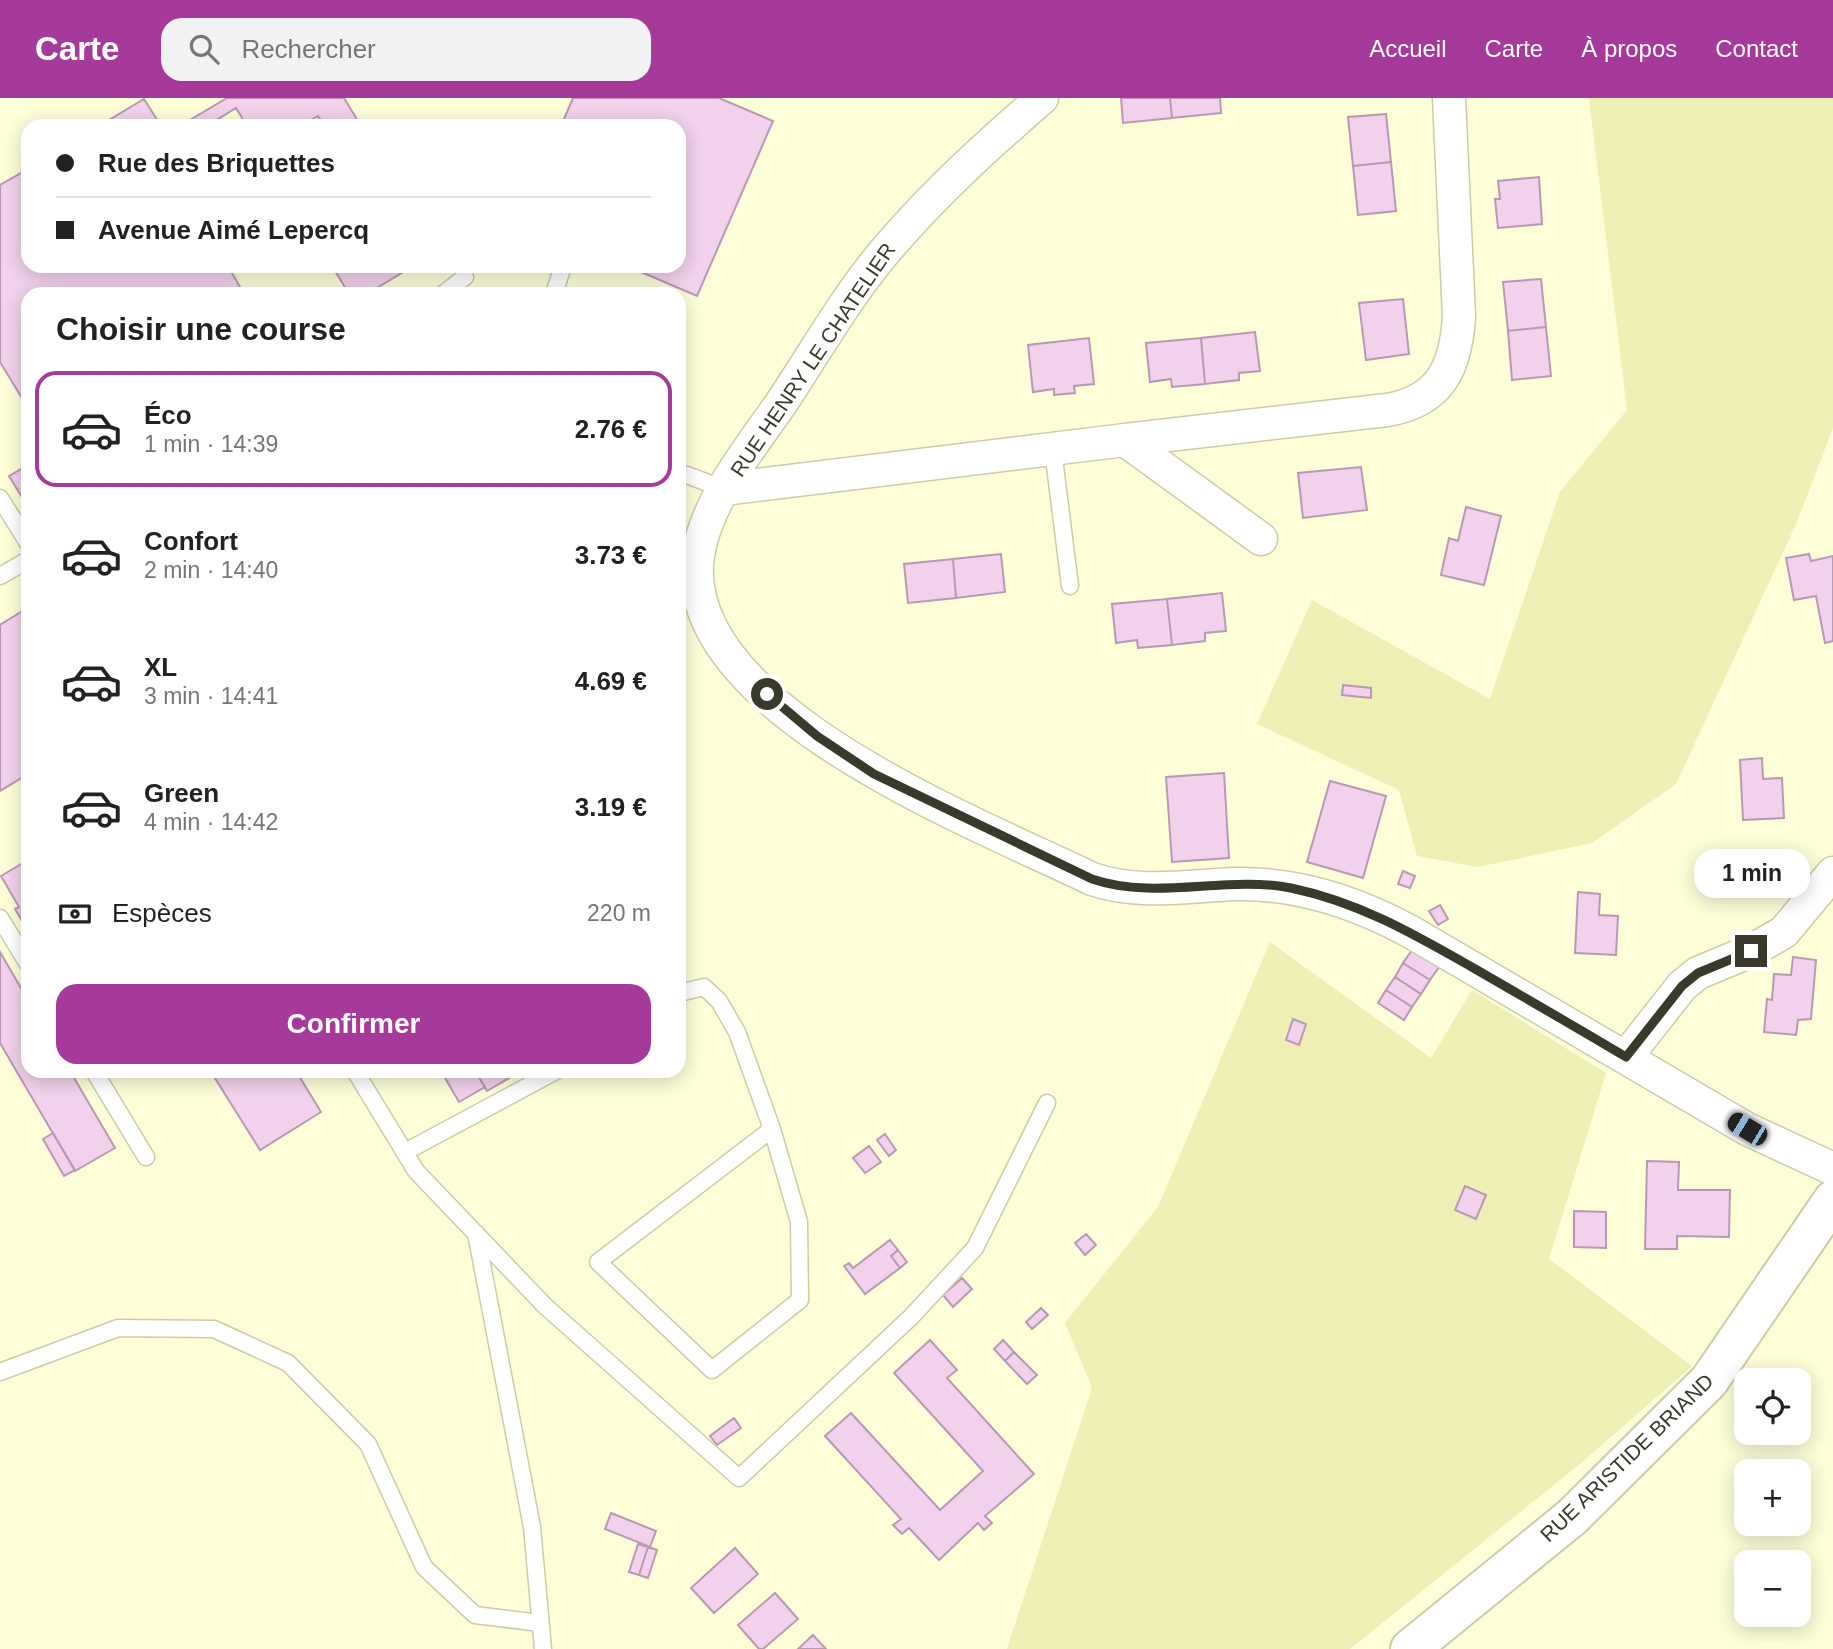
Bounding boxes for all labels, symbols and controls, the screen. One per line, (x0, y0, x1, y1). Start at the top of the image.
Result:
search box (161, 18, 651, 81)
text: Carte (35, 30, 119, 67)
icon: search (185, 30, 223, 68)
text: Rechercher (241, 34, 376, 64)
text: Accueil (1369, 35, 1447, 62)
text: Carte (1485, 35, 1543, 62)
text: À propos (1581, 35, 1677, 62)
text: Contact (1715, 35, 1798, 62)
text: Rue des Briquettes (98, 148, 335, 178)
text: Avenue Aimé Lepercq (98, 215, 369, 245)
street label: RUE HENRY LE CHATELIER (726, 239, 899, 481)
text: Choisir une course (56, 311, 346, 347)
icon: car (60, 398, 123, 461)
text: Éco (144, 400, 192, 430)
text: 2.76 € (575, 414, 647, 444)
text: 1 min · 14:39 (144, 431, 278, 457)
icon: car (60, 524, 123, 587)
text: Confort (144, 526, 238, 556)
text: 3.73 € (575, 540, 647, 570)
text: 2 min · 14:40 (144, 557, 278, 583)
icon: car (60, 650, 123, 713)
text: XL (144, 652, 177, 682)
text: 4.69 € (575, 666, 647, 696)
route start (751, 678, 783, 710)
text: 3 min · 14:41 (144, 683, 278, 709)
icon: car (60, 776, 123, 839)
text: Green (144, 778, 219, 808)
text: 3.19 € (575, 792, 647, 822)
text: 4 min · 14:42 (144, 809, 278, 835)
callout: 1 min (1693, 850, 1809, 898)
text: 1 min (1722, 860, 1782, 886)
icon: cash (56, 895, 94, 933)
text: Espèces (112, 898, 212, 928)
text: 220 m (587, 900, 651, 926)
route end (1735, 935, 1767, 967)
button: Confirmer (56, 984, 651, 1064)
car (1724, 1109, 1771, 1149)
map controls (1734, 1368, 1811, 1627)
button: locate (1734, 1368, 1811, 1445)
street label: RUE ARISTIDE BRIAND (1536, 1369, 1718, 1546)
button: + (1734, 1459, 1811, 1536)
button: − (1734, 1550, 1811, 1627)

